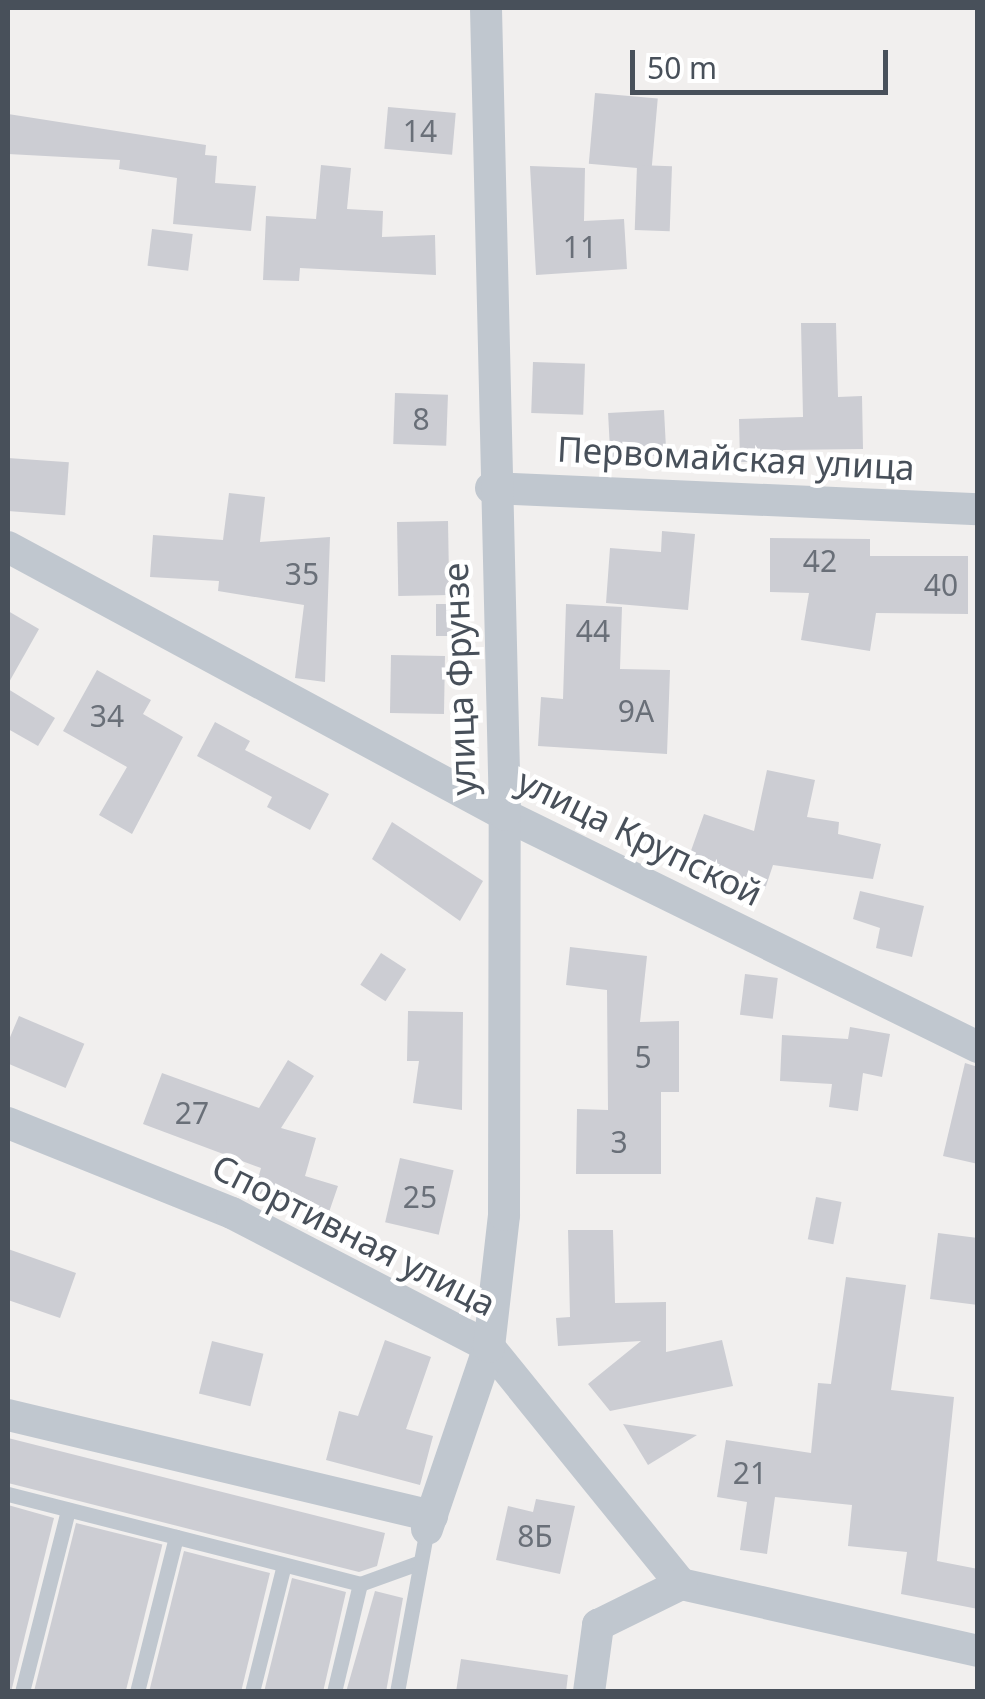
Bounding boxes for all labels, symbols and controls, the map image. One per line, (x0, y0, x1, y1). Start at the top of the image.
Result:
scale bar (635, 30, 892, 92)
text: 50 m (647, 47, 717, 88)
house number: 14 (403, 113, 437, 149)
house number: 11 (563, 229, 597, 265)
house number: 8 (412, 401, 430, 437)
street label: Первомайская улица (556, 428, 916, 488)
house number: 42 (803, 543, 837, 579)
house number: 35 (285, 556, 319, 592)
street label: улица Фрунзе (434, 562, 484, 796)
house number: 40 (924, 567, 958, 603)
house number: 44 (576, 613, 610, 649)
house number: 9А (618, 693, 654, 729)
house number: 34 (90, 698, 124, 734)
street label: улица Крупской (511, 760, 769, 914)
house number: 5 (634, 1039, 652, 1075)
house number: 27 (175, 1095, 209, 1131)
house number: 3 (610, 1124, 628, 1160)
street label: Спортивная улица (205, 1145, 503, 1325)
house number: 25 (403, 1179, 437, 1215)
house number: 21 (733, 1455, 767, 1491)
house number: 8Б (517, 1518, 553, 1554)

